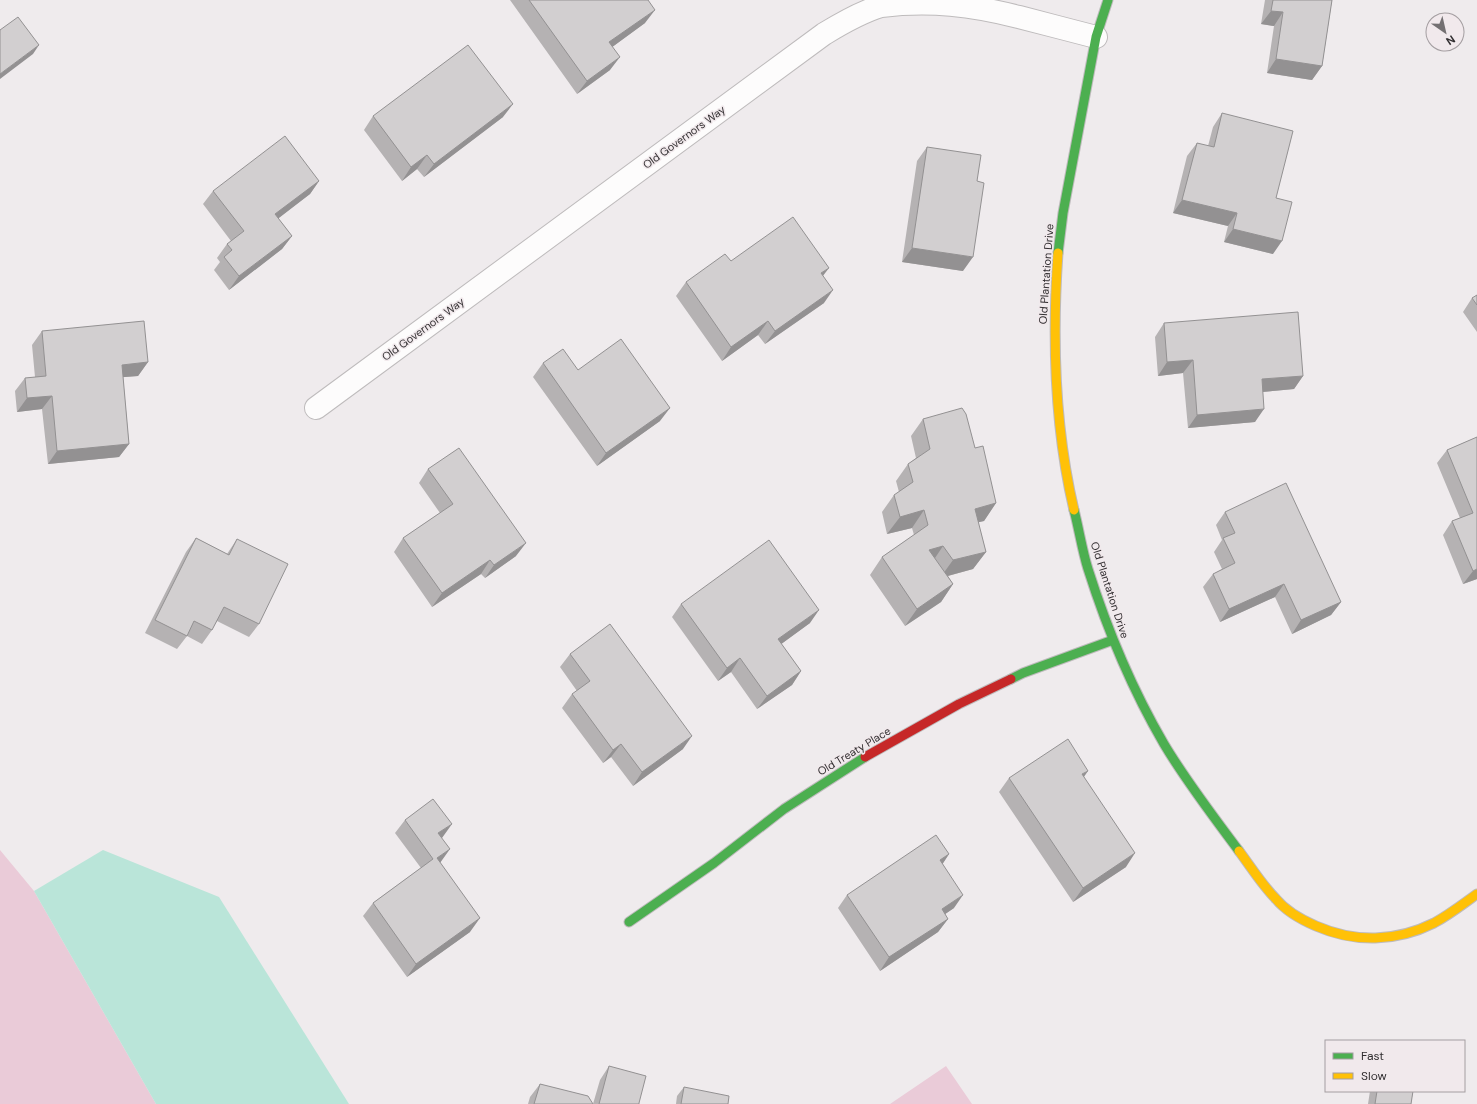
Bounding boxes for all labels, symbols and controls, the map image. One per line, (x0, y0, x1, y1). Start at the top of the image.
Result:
north arrow (1425, 12, 1465, 52)
text: N (1443, 32, 1458, 48)
street label: Old Governors Way (640, 102, 728, 172)
street label: Old Plantation Drive (1036, 223, 1056, 325)
street label: Old Governors Way (379, 294, 467, 364)
street label: Old Plantation Drive (1088, 540, 1132, 640)
street label: Old Treaty Place (815, 724, 893, 778)
legend (1325, 1040, 1465, 1092)
text: Fast (1361, 1048, 1384, 1064)
text: Slow (1361, 1068, 1387, 1084)

